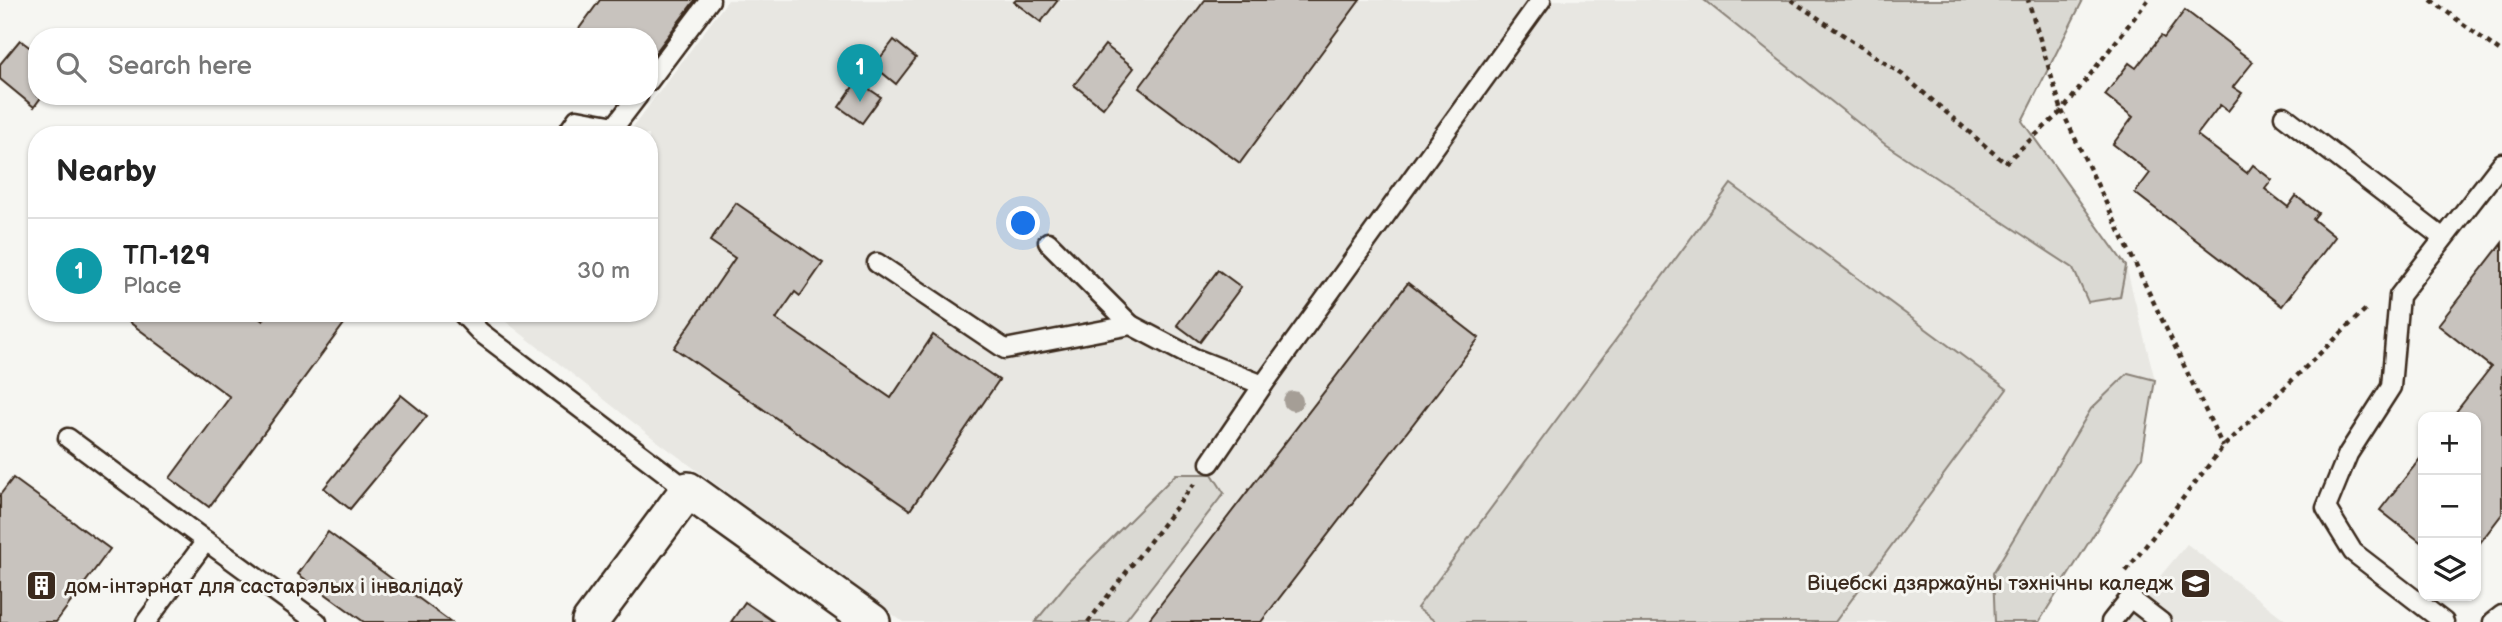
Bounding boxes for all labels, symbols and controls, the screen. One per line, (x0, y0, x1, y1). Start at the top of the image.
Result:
search box (28, 28, 658, 105)
pin: 1 (837, 44, 883, 102)
icon: search (52, 48, 90, 86)
text: Search here (108, 51, 252, 82)
text: Nearby (56, 154, 156, 190)
your location (1006, 206, 1040, 240)
text: ТП-129 (123, 241, 211, 272)
text: 1 (74, 257, 84, 285)
text: 30 m (577, 257, 630, 285)
text: Place (123, 272, 181, 300)
map controls (2418, 412, 2481, 601)
button: + (2418, 412, 2481, 475)
button: − (2418, 475, 2481, 538)
button: layers (2418, 538, 2481, 601)
school or university icon: Віцебскі дзяржаўны тэхнічны каледж (2179, 566, 2213, 600)
building icon: дом-інтэрнат для састарэлых і інвалідаў (24, 569, 58, 603)
place label: Віцебскі дзяржаўны тэхнічны каледж (1807, 571, 2173, 596)
place label: дом-інтэрнат для састарэлых і інвалідаў (64, 574, 464, 599)

